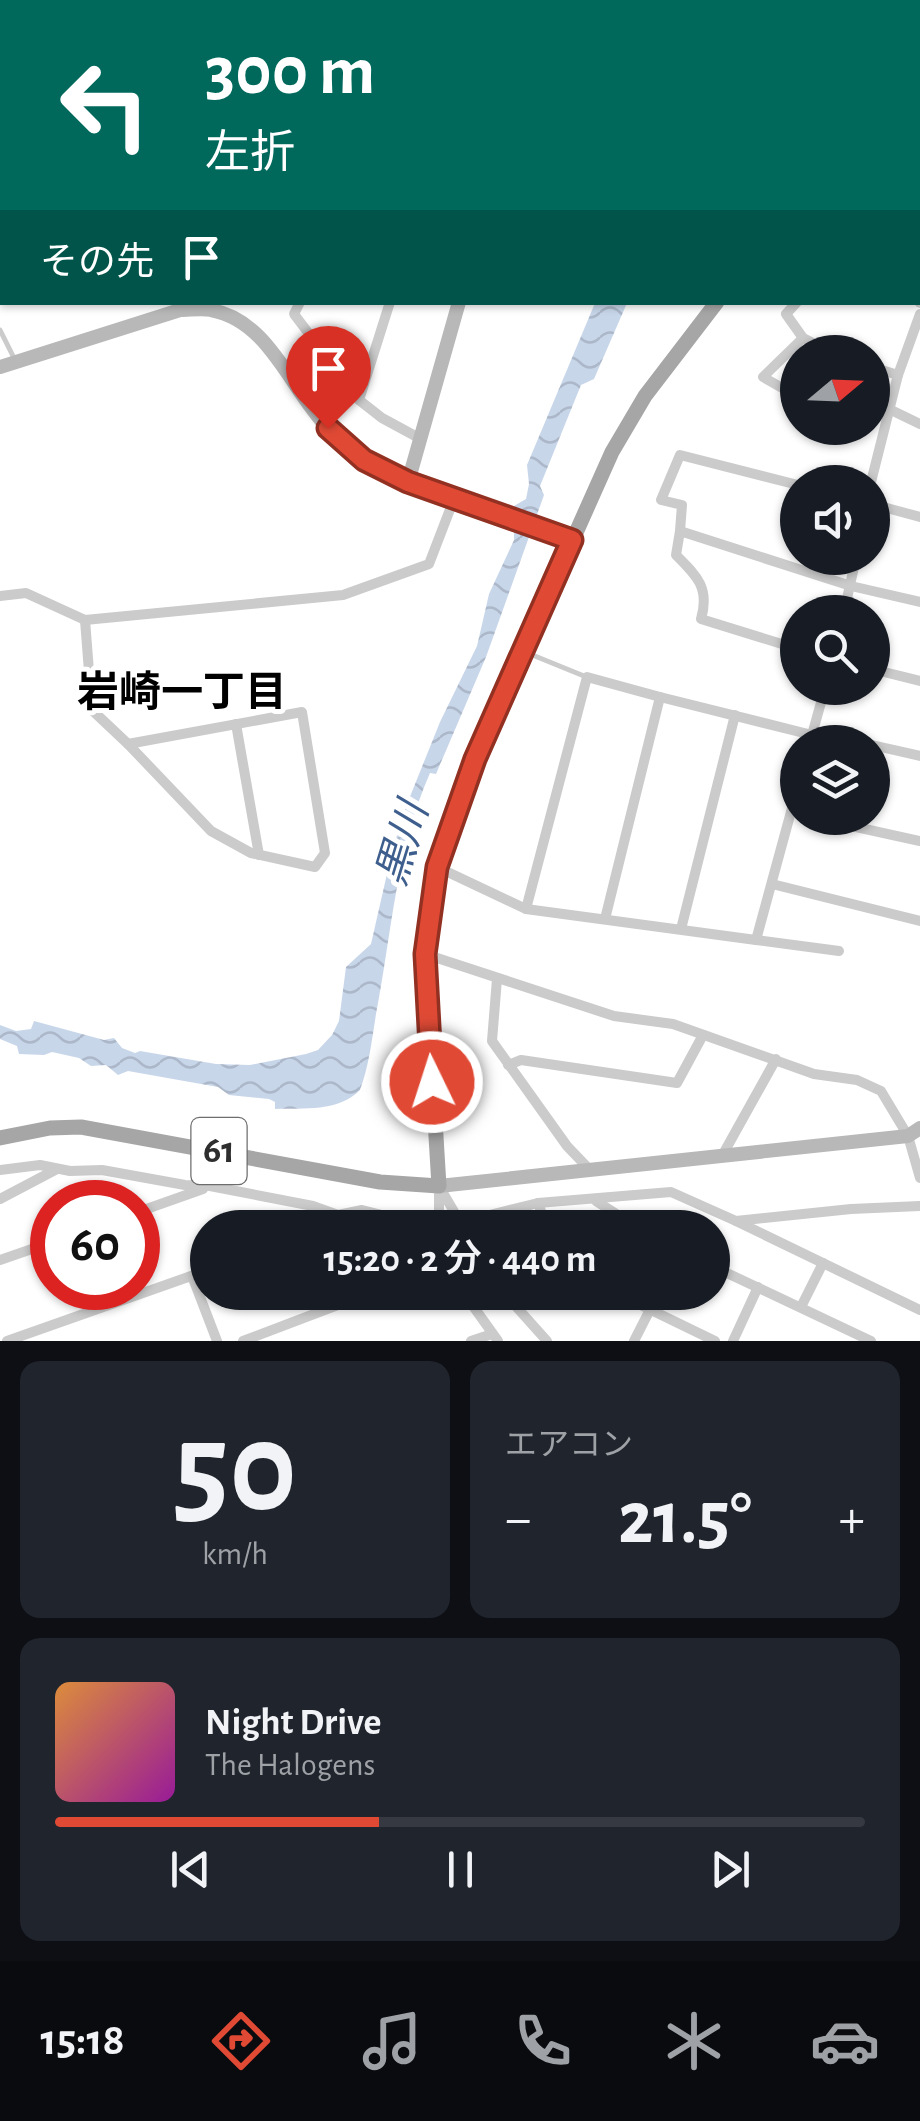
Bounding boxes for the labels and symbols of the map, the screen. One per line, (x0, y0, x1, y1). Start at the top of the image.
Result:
pin (286, 326, 371, 429)
north arrow (780, 335, 890, 445)
district label: 岩崎一丁目 (77, 670, 287, 714)
water label: 黒川 (371, 794, 437, 890)
position arrow (380, 1030, 484, 1134)
road number: 61 (192, 1118, 246, 1184)
speed limit sign: 60 (30, 1180, 160, 1310)

